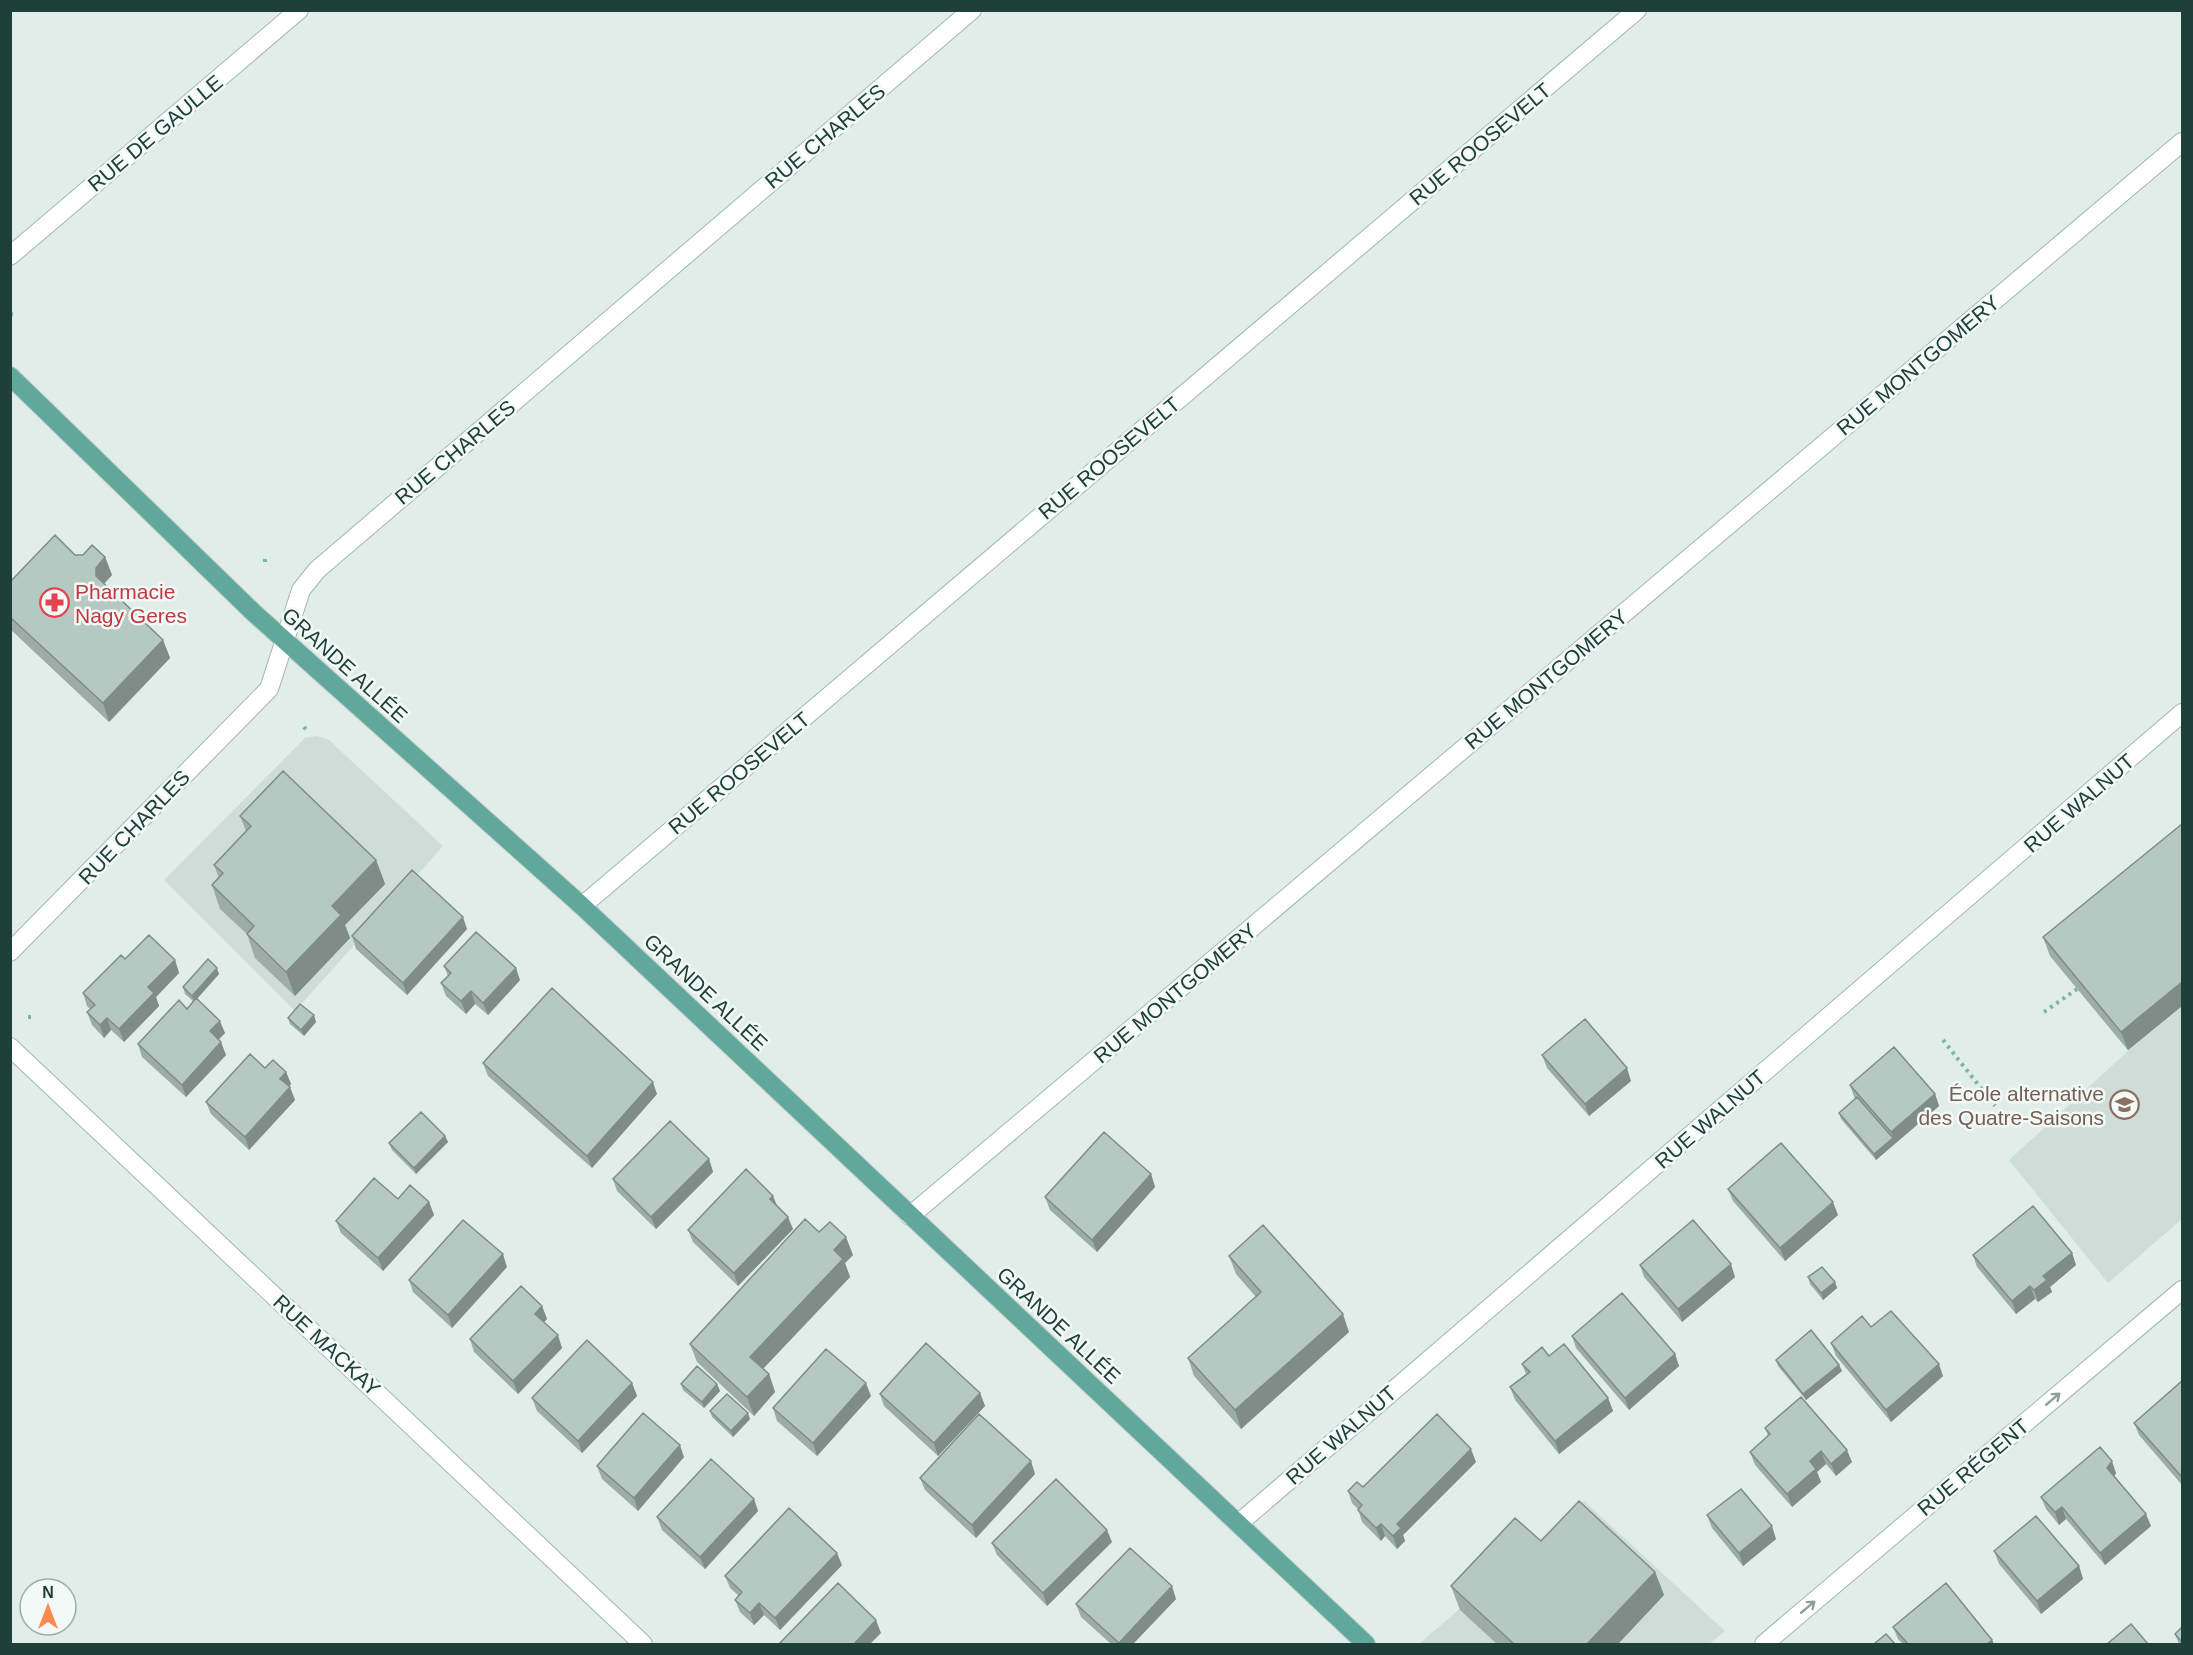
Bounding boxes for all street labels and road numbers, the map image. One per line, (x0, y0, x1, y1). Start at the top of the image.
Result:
street label: RUE DE GAULLE (83, 70, 227, 196)
street label: RUE ROOSEVELT (1405, 78, 1555, 210)
street label: RUE CHARLES (760, 79, 890, 193)
street label: RUE MONTGOMERY (1832, 290, 2004, 440)
street label: RUE ROOSEVELT (1034, 392, 1184, 524)
street label: RUE CHARLES (390, 395, 520, 509)
street label: GRANDE ALLÉE (278, 603, 412, 727)
street label: RUE MONTGOMERY (1460, 604, 1632, 754)
street label: RUE ROOSEVELT (664, 707, 814, 839)
street label: RUE WALNUT (2019, 749, 2139, 857)
street label: RUE CHARLES (74, 765, 194, 889)
street label: RUE MONTGOMERY (1089, 918, 1261, 1068)
street label: GRANDE ALLÉE (640, 929, 772, 1055)
street label: RUE WALNUT (1650, 1065, 1770, 1173)
street label: GRANDE ALLÉE (993, 1262, 1125, 1388)
street label: RUE MACKAY (269, 1290, 385, 1400)
street label: RUE WALNUT (1281, 1381, 1401, 1489)
street label: RUE RÉGENT (1913, 1414, 2033, 1520)

